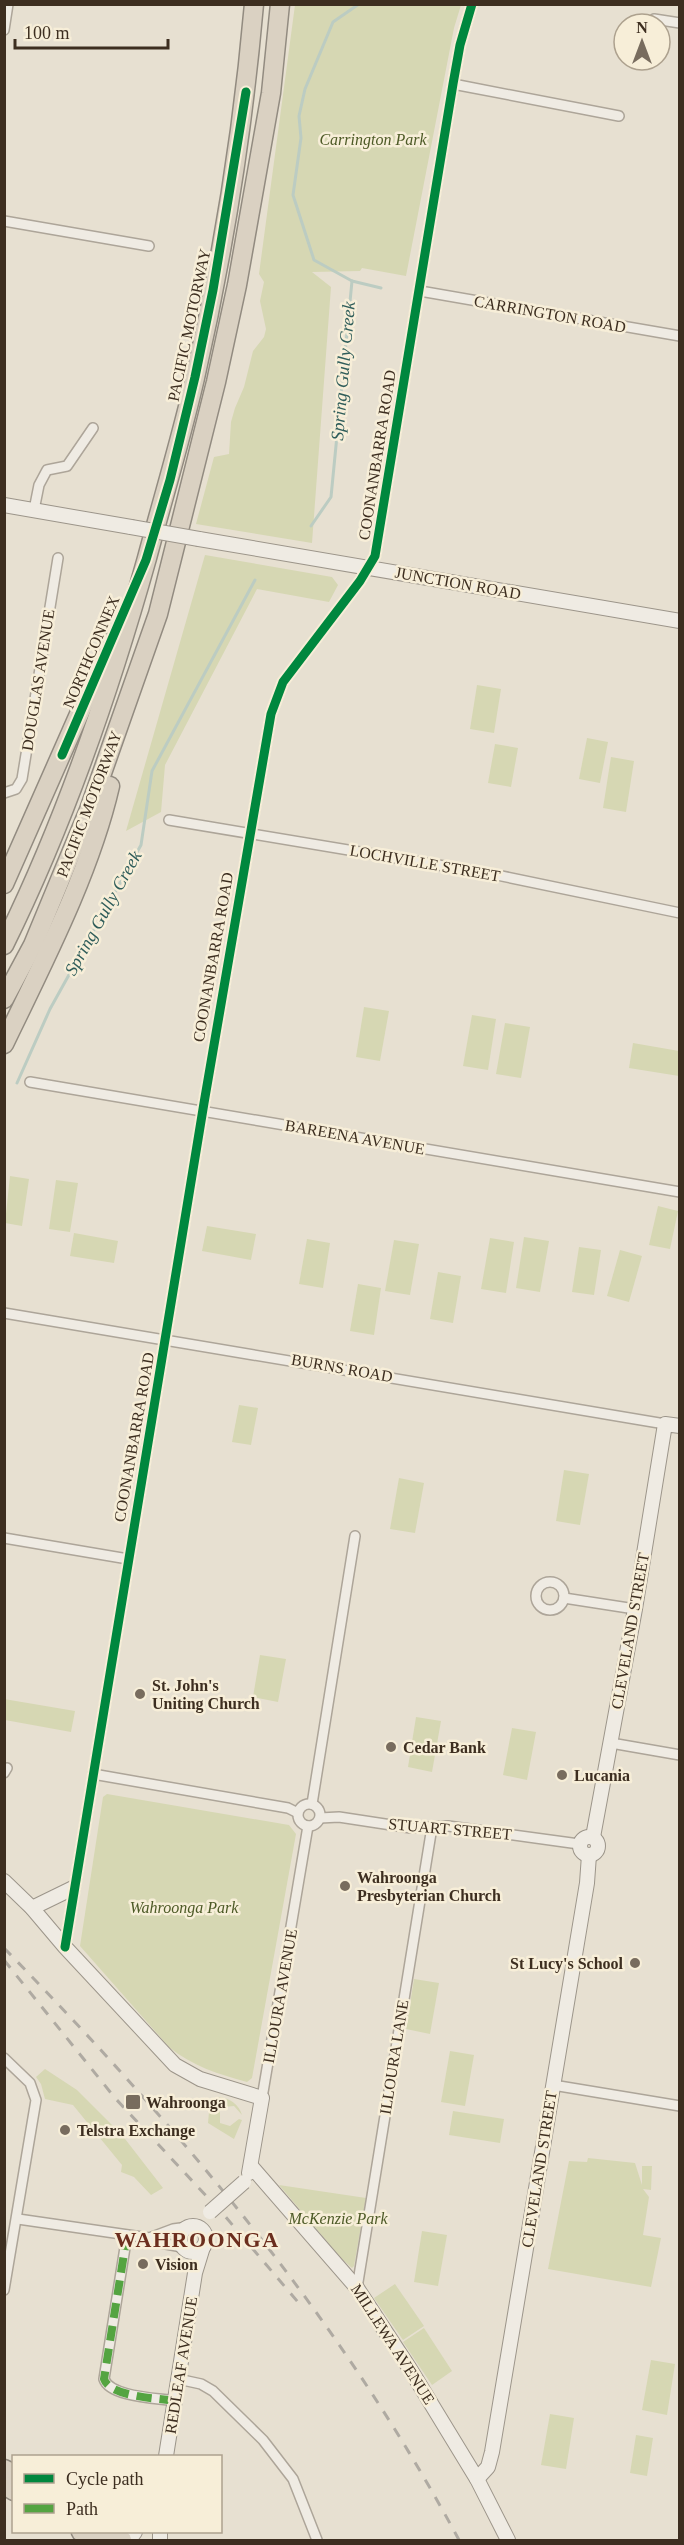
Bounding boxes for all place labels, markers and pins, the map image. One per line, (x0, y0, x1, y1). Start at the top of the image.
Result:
place label: St. John's Uniting Church (152, 1677, 260, 1713)
marker: St. John's Uniting Church (133, 1687, 147, 1701)
place label: Cedar Bank (403, 1739, 486, 1756)
marker: Cedar Bank (384, 1740, 398, 1754)
place label: Lucania (574, 1767, 630, 1784)
marker: Lucania (555, 1768, 569, 1782)
place label: Wahroonga Presbyterian Church (357, 1869, 501, 1905)
marker: Wahroonga Presbyterian Church (338, 1879, 352, 1893)
place label: St Lucy's School (510, 1955, 624, 1973)
marker: St Lucy's School (628, 1956, 642, 1970)
marker: Wahroonga (124, 2093, 142, 2111)
place label: Wahroonga (146, 2094, 226, 2112)
place label: Telstra Exchange (77, 2122, 195, 2140)
marker: Telstra Exchange (58, 2123, 72, 2137)
place label: Vision (155, 2256, 198, 2273)
marker: Vision (136, 2257, 150, 2271)

